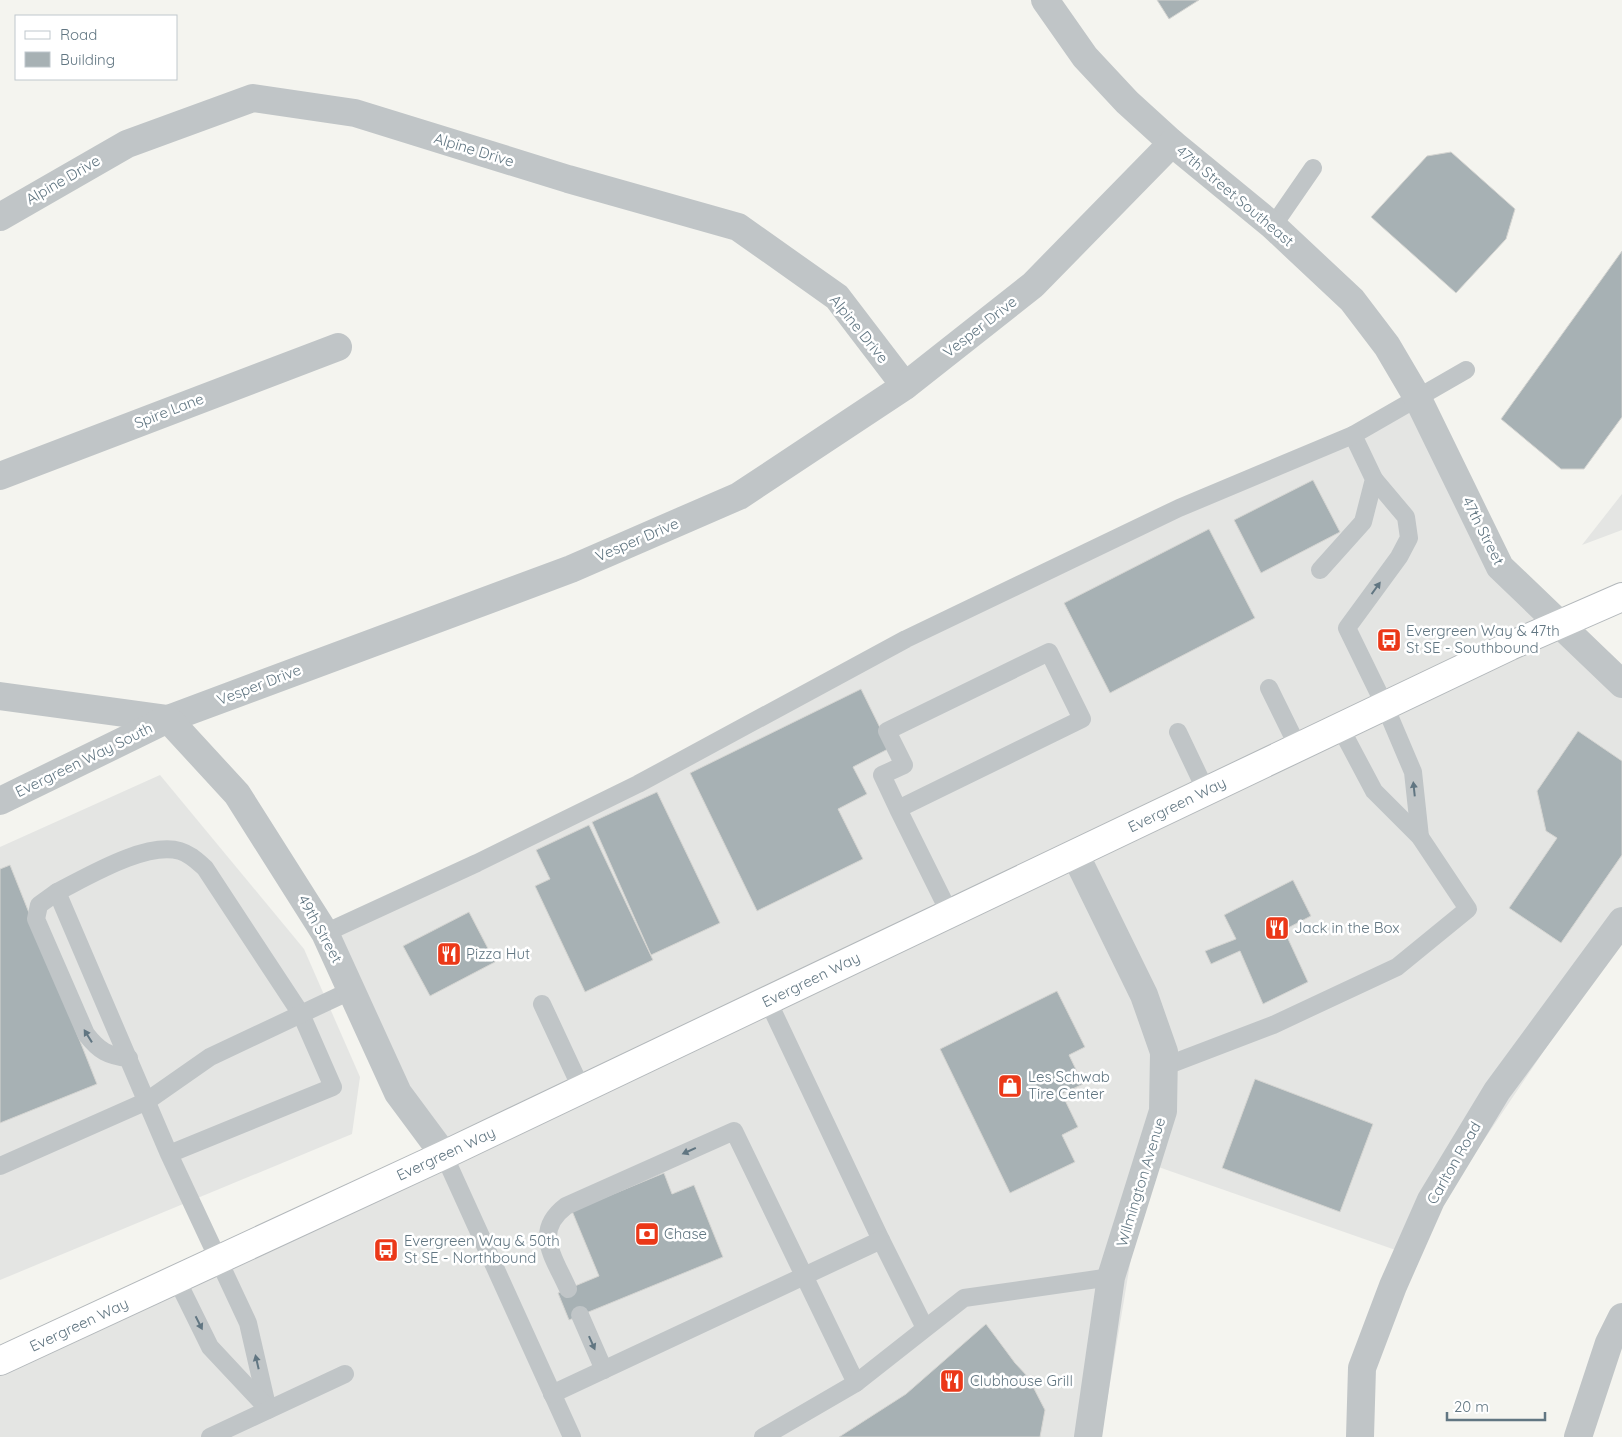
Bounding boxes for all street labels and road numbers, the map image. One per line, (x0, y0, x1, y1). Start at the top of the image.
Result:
street label: Alpine Drive (432, 128, 517, 171)
street label: 47th Street Southeast (1173, 141, 1298, 250)
street label: Alpine Drive (22, 151, 103, 208)
street label: Alpine Drive (826, 291, 893, 367)
street label: Vesper Drive (939, 292, 1020, 361)
street label: Spire Lane (131, 389, 206, 432)
street label: 47th Street (1458, 494, 1509, 568)
street label: Vesper Drive (592, 513, 681, 566)
street label: Vesper Drive (214, 660, 304, 709)
street label: Evergreen Way South (12, 718, 156, 801)
street label: Evergreen Way (1125, 773, 1229, 836)
street label: 49th Street (294, 891, 347, 966)
street label: Evergreen Way (759, 948, 863, 1011)
street label: Wilmington Avenue (1112, 1115, 1169, 1249)
street label: Carlton Road (1422, 1118, 1485, 1207)
street label: Evergreen Way (393, 1122, 498, 1185)
street label: Evergreen Way (26, 1293, 131, 1356)

